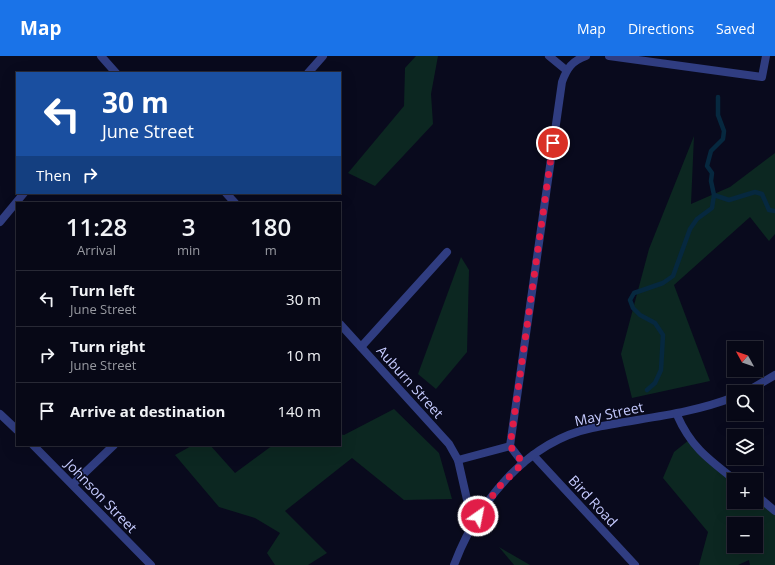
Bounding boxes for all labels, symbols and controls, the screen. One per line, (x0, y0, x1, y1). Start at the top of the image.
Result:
text: Map (20, 15, 61, 41)
text: Map (577, 19, 606, 38)
text: Directions (628, 19, 694, 38)
text: Saved (716, 19, 755, 38)
text: 30 m (102, 83, 169, 121)
icon: left (36, 88, 88, 140)
text: June Street (102, 119, 194, 143)
pin (536, 126, 570, 160)
icon: arrive (542, 132, 564, 154)
icon: right (79, 164, 101, 186)
text: Then (36, 165, 71, 185)
text: 11:28 (66, 210, 127, 243)
text: 3 (182, 210, 196, 243)
text: 180 (250, 210, 291, 243)
text: Arrival (77, 241, 116, 259)
text: min (177, 241, 200, 259)
text: m (265, 241, 277, 259)
text: Turn left (70, 280, 135, 300)
icon: left (36, 288, 58, 310)
text: 30 m (286, 289, 321, 309)
text: June Street (70, 300, 136, 318)
text: Turn right (70, 336, 145, 356)
street label: Auburn Street (373, 341, 448, 422)
north arrow (727, 341, 763, 377)
map controls (727, 341, 763, 553)
icon: right (36, 344, 58, 366)
text: 10 m (286, 345, 321, 365)
text: June Street (70, 356, 136, 374)
button: search (727, 385, 763, 421)
street label: May Street (573, 397, 645, 430)
icon: arrive (36, 400, 58, 422)
text: Arrive at destination (70, 401, 225, 421)
text: 140 m (277, 401, 321, 421)
button: layers (727, 429, 763, 465)
street label: Johnson Street (60, 453, 141, 537)
street label: Bird Road (565, 471, 622, 531)
button: + (727, 473, 763, 509)
position arrow (457, 495, 499, 537)
button: − (727, 517, 763, 553)

